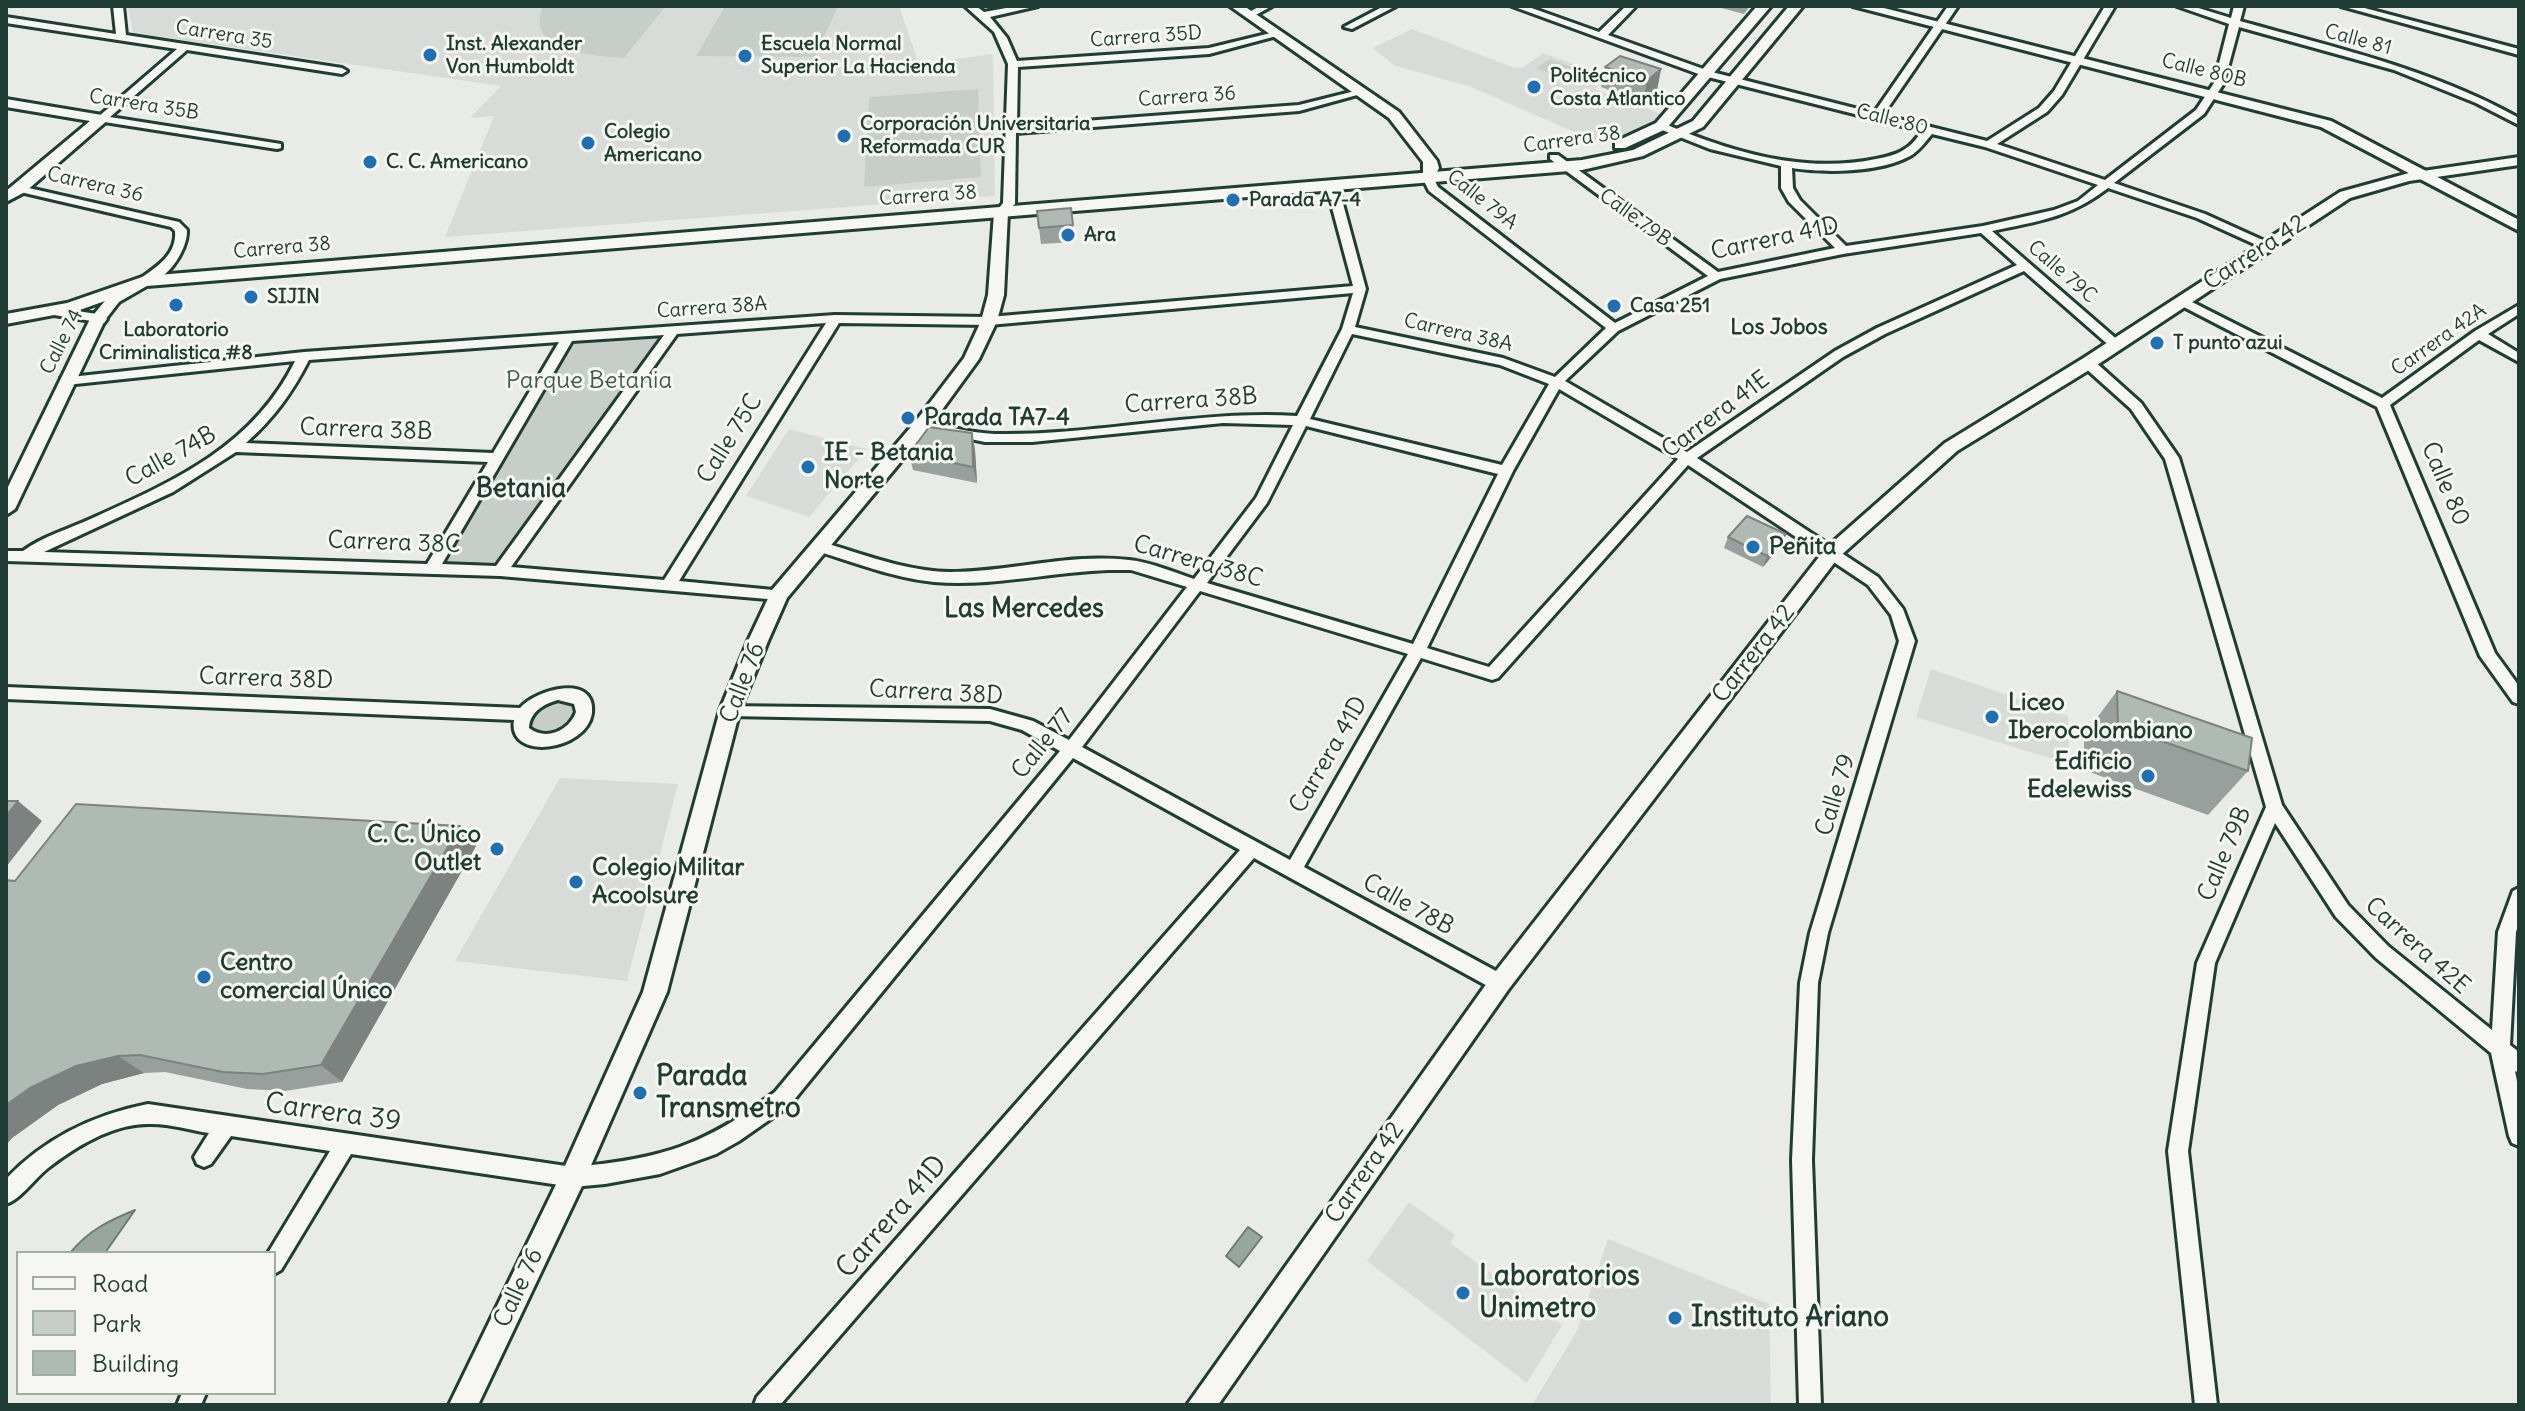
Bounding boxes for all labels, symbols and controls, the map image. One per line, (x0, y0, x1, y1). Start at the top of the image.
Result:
street label: Carrera 35 (174, 15, 274, 55)
street label: Calle 81 (2322, 20, 2394, 60)
street label: Carrera 35D (1089, 21, 1203, 53)
place label: Inst. Alexander Von Humboldt (446, 32, 582, 79)
place label: Escuela Normal Superior La Hacienda (761, 32, 956, 79)
marker: Inst. Alexander Von Humboldt (421, 46, 439, 64)
marker: Escuela Normal Superior La Hacienda (736, 47, 754, 65)
street label: Calle 80B (2159, 49, 2249, 93)
place label: Politécnico Costa Atlantico (1550, 64, 1685, 111)
marker: Politécnico Costa Atlantico (1525, 78, 1543, 96)
street label: Carrera 36 (1137, 82, 1237, 112)
street label: Carrera 35B (87, 84, 201, 126)
street label: Calle 80 (1853, 99, 1931, 141)
place label: Corporación Universitaria Reformada CUR (860, 112, 1090, 159)
place label: Colegio Americano (604, 120, 702, 167)
street label: Carrera 38 (1522, 121, 1622, 159)
marker: Corporación Universitaria Reformada CUR (835, 127, 853, 145)
marker: Colegio Americano (579, 134, 597, 152)
place label: C. C. Americano (386, 150, 528, 174)
marker: C. C. Americano (361, 153, 379, 171)
street label: Carrera 36 (45, 162, 145, 208)
street label: Calle 79A (1442, 165, 1522, 235)
street label: Carrera 38 (878, 181, 978, 211)
street label: Calle 79B (1594, 184, 1676, 252)
place label: Parada A7-4 (1249, 188, 1361, 212)
marker: Parada A7-4 (1224, 191, 1242, 209)
street label: Carrera 42 (2198, 209, 2312, 297)
street label: Carrera 41D (1708, 211, 1842, 267)
place label: Ara (1084, 223, 1116, 247)
marker: Ara (1059, 226, 1077, 244)
street label: Carrera 38 (232, 232, 332, 264)
street label: Calle 79C (2023, 236, 2101, 308)
place label: SIJIN (267, 285, 320, 309)
marker: SIJIN (242, 288, 260, 306)
street label: Carrera 38A (656, 292, 768, 324)
place label: Casa 251 (1630, 294, 1710, 318)
marker: Laboratorio Criminalistica #8 (167, 296, 185, 314)
marker: Casa 251 (1605, 297, 1623, 315)
street label: Carrera 42A (2387, 299, 2491, 381)
street label: Calle 74 (35, 305, 89, 379)
street label: Carrera 38A (1401, 309, 1515, 357)
district label: Los Jobos (1730, 315, 1828, 341)
place label: Laboratorio Criminalistica #8 (99, 318, 253, 365)
place label: T punto azui (2173, 331, 2283, 355)
marker: T punto azui (2148, 334, 2166, 352)
street label: Carrera 41E (1656, 365, 1776, 465)
park label: Parque Betania (506, 367, 672, 395)
street label: Carrera 38B (1124, 382, 1258, 420)
street label: Calle 75C (691, 389, 769, 489)
place label: Parada TA7-4 (924, 404, 1070, 432)
marker: Parada TA7-4 (899, 409, 917, 427)
street label: Carrera 38B (299, 413, 433, 447)
street label: Calle 74B (120, 420, 222, 494)
street label: Calle 80 (2414, 438, 2476, 530)
place label: IE - Betania Norte (824, 439, 954, 495)
marker: IE - Betania Norte (799, 458, 817, 476)
district label: Betania (476, 474, 566, 506)
street label: Carrera 38C (327, 526, 461, 560)
street label: Carrera 38C (1130, 530, 1266, 594)
place label: Peñita (1769, 533, 1837, 561)
marker: Peñita (1744, 538, 1762, 556)
district label: Las Mercedes (944, 594, 1104, 626)
street label: Carrera 42 (1707, 599, 1801, 709)
street label: Calle 76 (715, 639, 771, 727)
street label: Carrera 38D (198, 662, 334, 696)
street label: Carrera 38D (868, 675, 1004, 711)
place label: Liceo Iberocolombiano (2008, 689, 2193, 745)
street label: Carrera 41D (1284, 691, 1374, 819)
street label: Calle 77 (1006, 703, 1080, 785)
marker: Liceo Iberocolombiano (1983, 708, 2001, 726)
place label: Edificio Edelewiss (2027, 748, 2132, 804)
street label: Calle 79 (1810, 750, 1862, 840)
marker: Edificio Edelewiss (2139, 767, 2157, 785)
street label: Calle 79B (2192, 802, 2258, 906)
place label: C. C. Único Outlet (367, 821, 481, 877)
marker: C. C. Único Outlet (488, 840, 506, 858)
place label: Colegio Militar Acoolsure (592, 854, 744, 910)
street label: Calle 78B (1357, 868, 1459, 942)
marker: Colegio Militar Acoolsure (567, 873, 585, 891)
street label: Carrera 42E (2359, 891, 2475, 1001)
place label: Centro comercial Único (220, 949, 392, 1005)
marker: Centro comercial Único (195, 968, 213, 986)
place label: Parada Transmetro (656, 1060, 801, 1126)
marker: Parada Transmetro (631, 1084, 649, 1102)
street label: Carrera 39 (263, 1087, 403, 1139)
street label: Carrera 42 (1320, 1117, 1410, 1229)
street label: Carrera 41D (829, 1149, 955, 1285)
street label: Calle 76 (488, 1244, 550, 1332)
legend (16, 1251, 276, 1395)
place label: Laboratorios Unimetro (1479, 1260, 1640, 1326)
text: Road (92, 1268, 148, 1298)
marker: Laboratorios Unimetro (1454, 1284, 1472, 1302)
place label: Instituto Ariano (1691, 1301, 1889, 1335)
text: Park (92, 1308, 142, 1338)
marker: Instituto Ariano (1666, 1309, 1684, 1327)
text: Building (92, 1348, 179, 1378)

